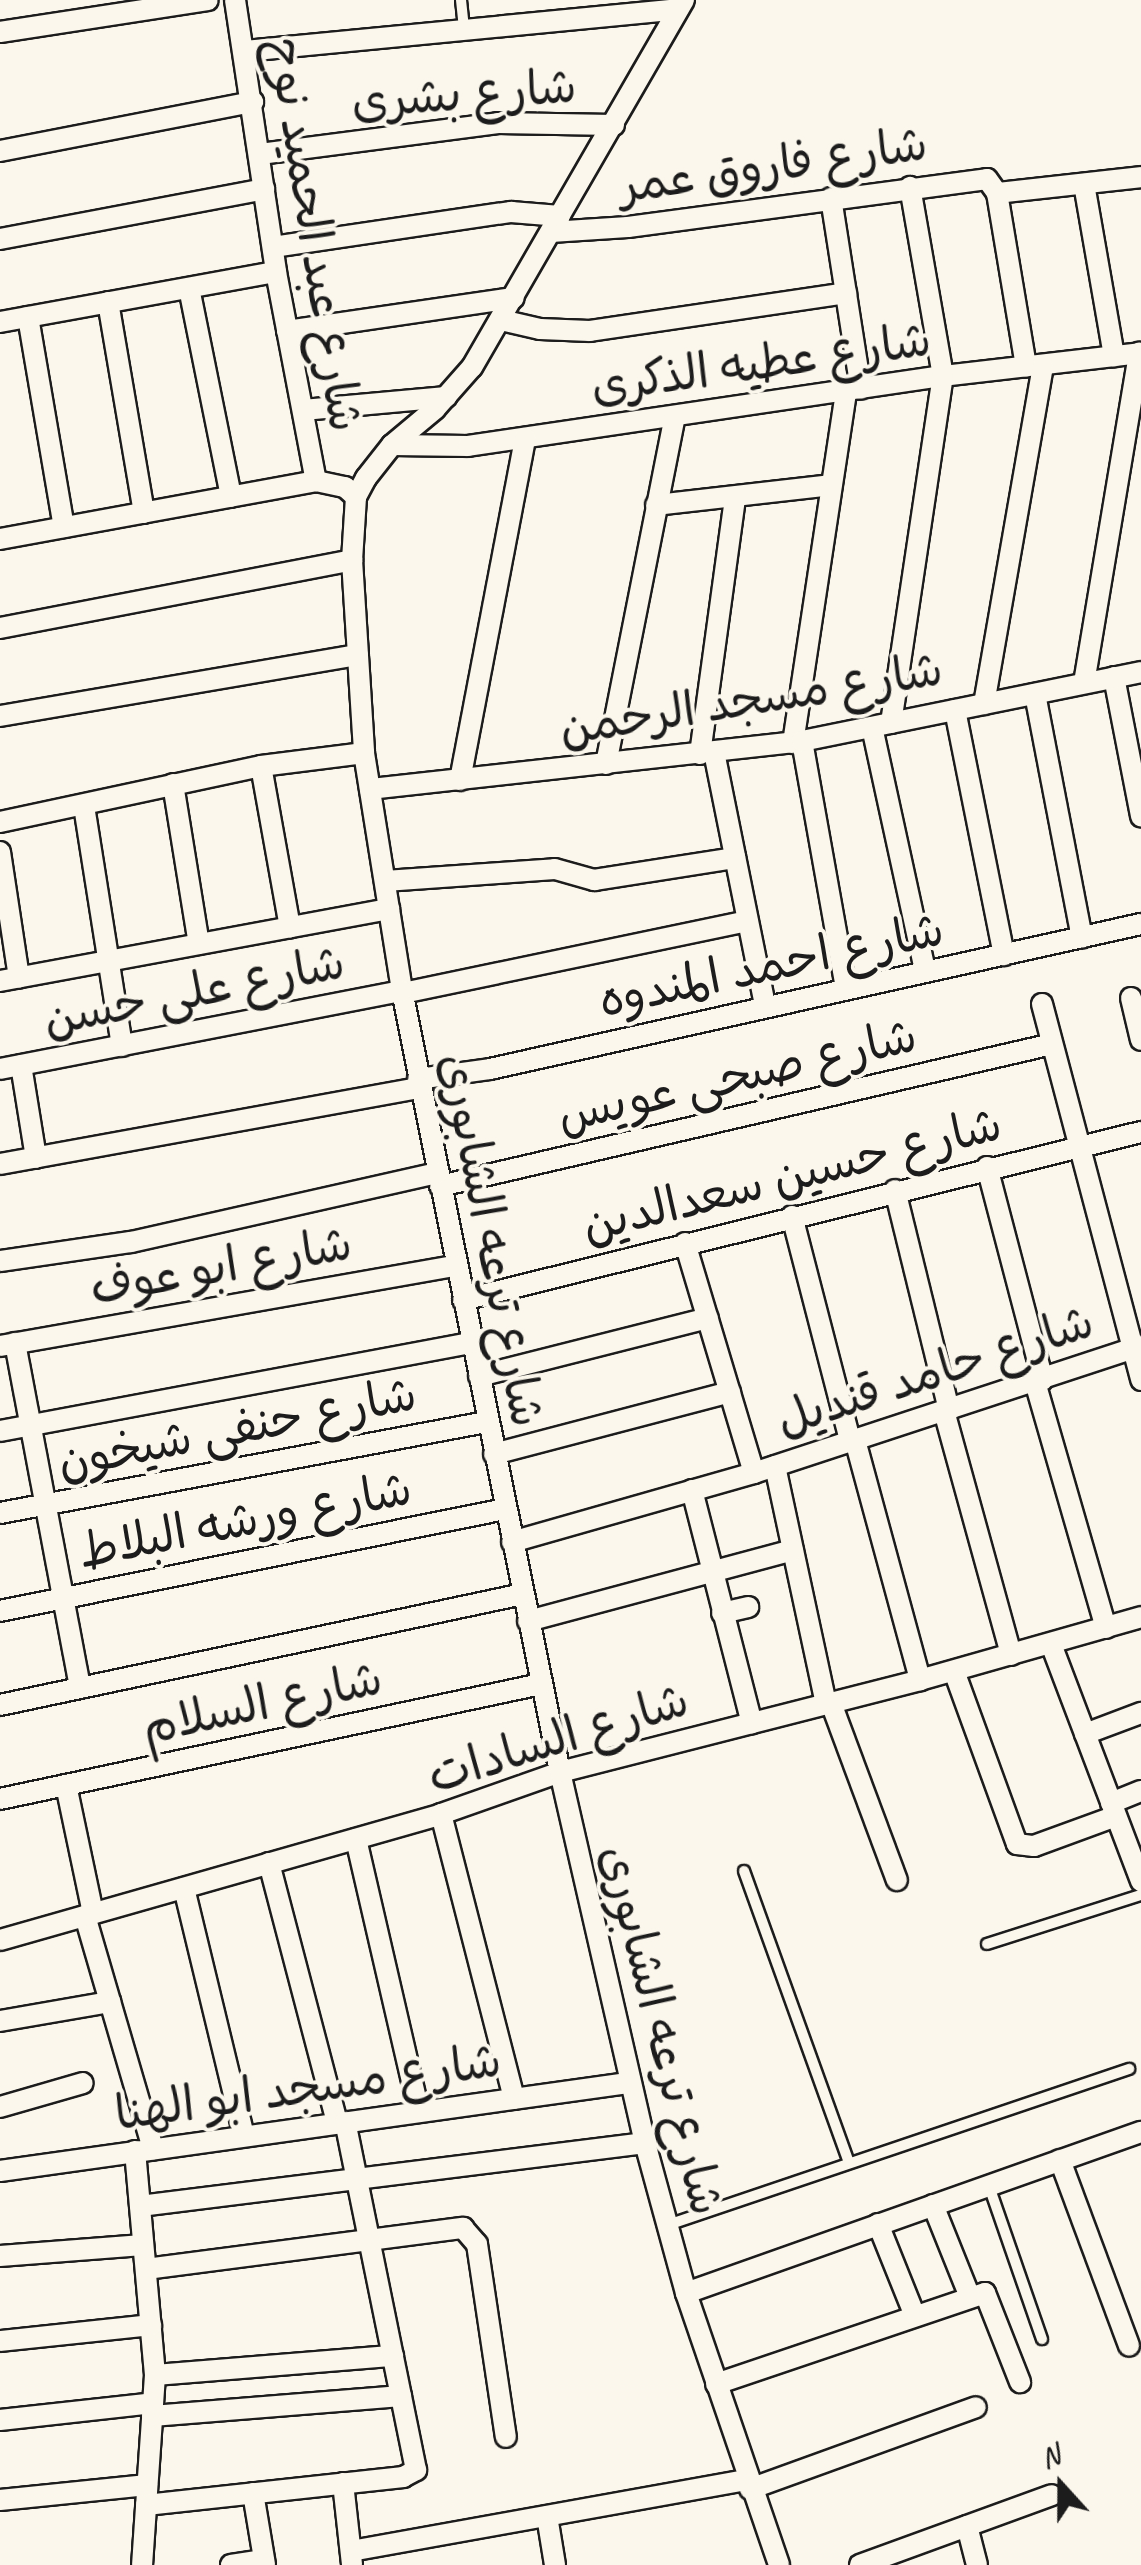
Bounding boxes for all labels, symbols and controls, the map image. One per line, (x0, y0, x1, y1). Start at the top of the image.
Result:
street label: شارع عبد الحميد نوح (255, 32, 375, 436)
street label: شارع بشرى (350, 57, 578, 131)
street label: شارع فاروق عمر (615, 115, 931, 215)
street label: شارع عطيه الذكرى (587, 311, 935, 415)
street label: شارع مسجد الرحمن (555, 640, 947, 758)
street label: شارع احمد المندوه (593, 900, 949, 1030)
street label: شارع على حسن (38, 934, 350, 1048)
street label: شارع صبحى عويس (552, 1007, 922, 1145)
street label: شارع ترعه الشابورى (428, 1048, 556, 1432)
street label: شارع حسين سعدالدين (576, 1095, 1008, 1255)
street label: شارع ابو عوف (86, 1215, 356, 1317)
street label: شارع حامد قنديل (769, 1293, 1101, 1449)
street label: شارع حنفى شيخون (53, 1365, 421, 1491)
street label: شارع ورشه البلاط (74, 1459, 416, 1581)
street label: شارع السلام (137, 1649, 387, 1757)
street label: شارع السادات (421, 1671, 695, 1805)
street label: شارع ترعه الشابورى (588, 1839, 736, 2221)
street label: شارع مسجد ابو الهنا (111, 2031, 505, 2143)
north arrow (1011, 2435, 1111, 2535)
text: N (1036, 2437, 1064, 2476)

